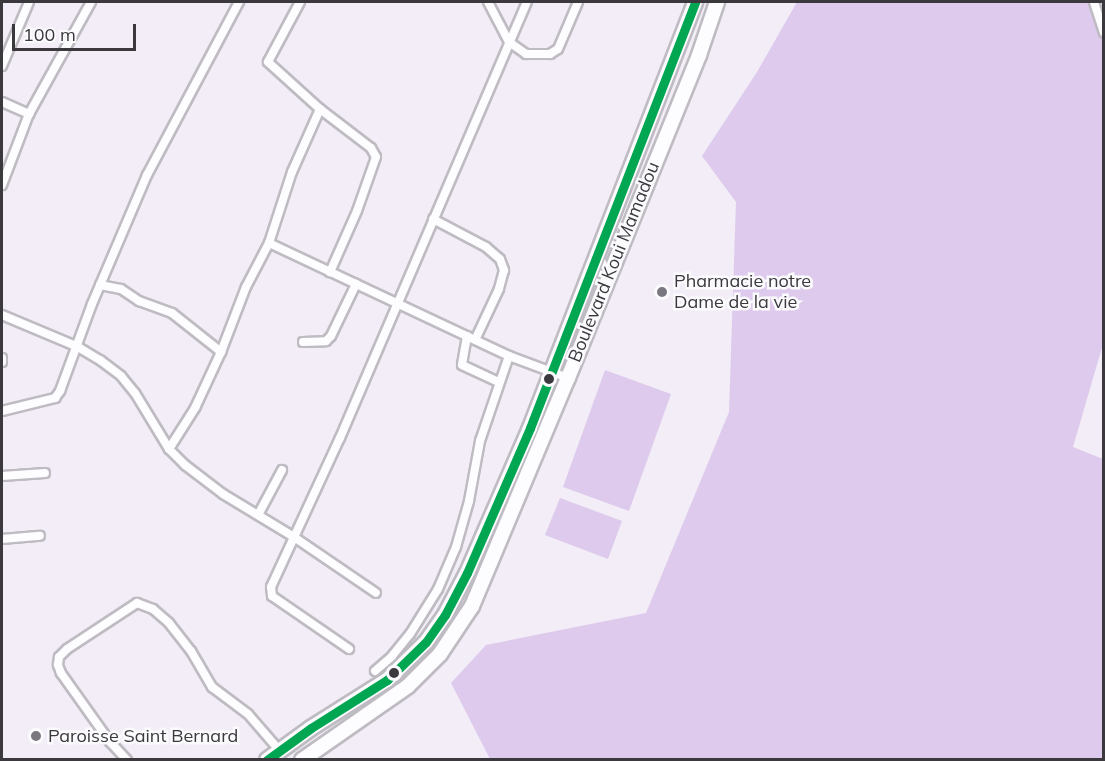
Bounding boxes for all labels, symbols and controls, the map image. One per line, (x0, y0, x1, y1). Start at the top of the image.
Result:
scale bar (15, 12, 140, 50)
text: 100 m (23, 23, 76, 46)
street label: Boulevard Koui Mamadou (564, 159, 664, 365)
place label: Pharmacie notre Dame de la vie (674, 271, 811, 314)
marker: Pharmacie notre Dame de la vie (655, 285, 669, 299)
unlabelled marker (543, 373, 555, 385)
unlabelled marker (388, 667, 400, 679)
place label: Paroisse Saint Bernard (48, 725, 238, 747)
marker: Paroisse Saint Bernard (29, 729, 43, 743)

